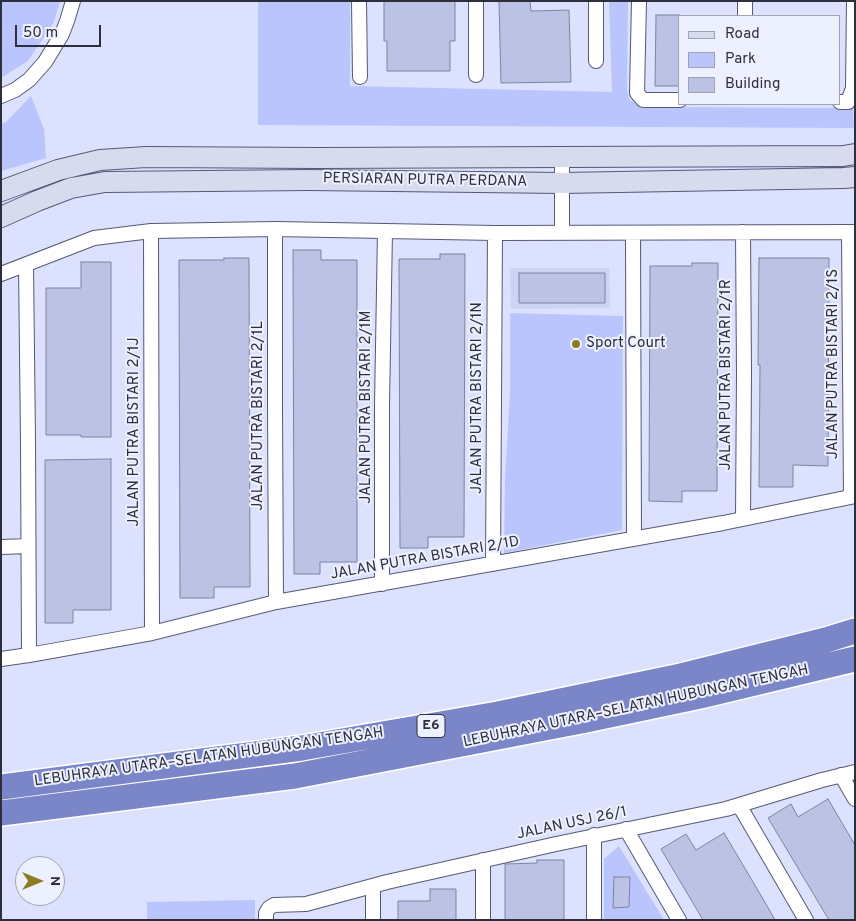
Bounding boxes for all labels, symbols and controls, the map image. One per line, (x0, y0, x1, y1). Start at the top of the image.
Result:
scale bar (18, 15, 104, 47)
legend (678, 15, 841, 105)
text: 50 m (23, 24, 58, 43)
text: Road (725, 25, 760, 44)
text: Park (725, 50, 756, 69)
text: Building (725, 75, 780, 94)
street label: PERSIARAN PUTRA PERDANA (323, 170, 527, 192)
street label: JALAN PUTRA BISTARI 2/1S (825, 269, 843, 459)
street label: JALAN PUTRA BISTARI 2/1R (718, 279, 736, 471)
street label: JALAN PUTRA BISTARI 2/1N (469, 302, 487, 494)
street label: JALAN PUTRA BISTARI 2/1M (358, 310, 376, 504)
street label: JALAN PUTRA BISTARI 2/1L (250, 321, 268, 511)
place label: Sport Court (586, 335, 666, 353)
street label: JALAN PUTRA BISTARI 2/1J (126, 337, 144, 527)
marker: Sport Court (570, 338, 582, 350)
street label: JALAN PUTRA BISTARI 2/1D (329, 534, 521, 584)
street label: LEBUHRAYA UTARA–SELATAN HUBUNGAN TENGAH (462, 662, 810, 752)
road number: E6 (417, 714, 445, 738)
street label: LEBUHRAYA UTARA–SELATAN HUBUNGAN TENGAH (33, 725, 385, 791)
street label: JALAN USJ 26/1 (515, 804, 629, 844)
north arrow (15, 856, 65, 906)
text: N (46, 876, 63, 886)

